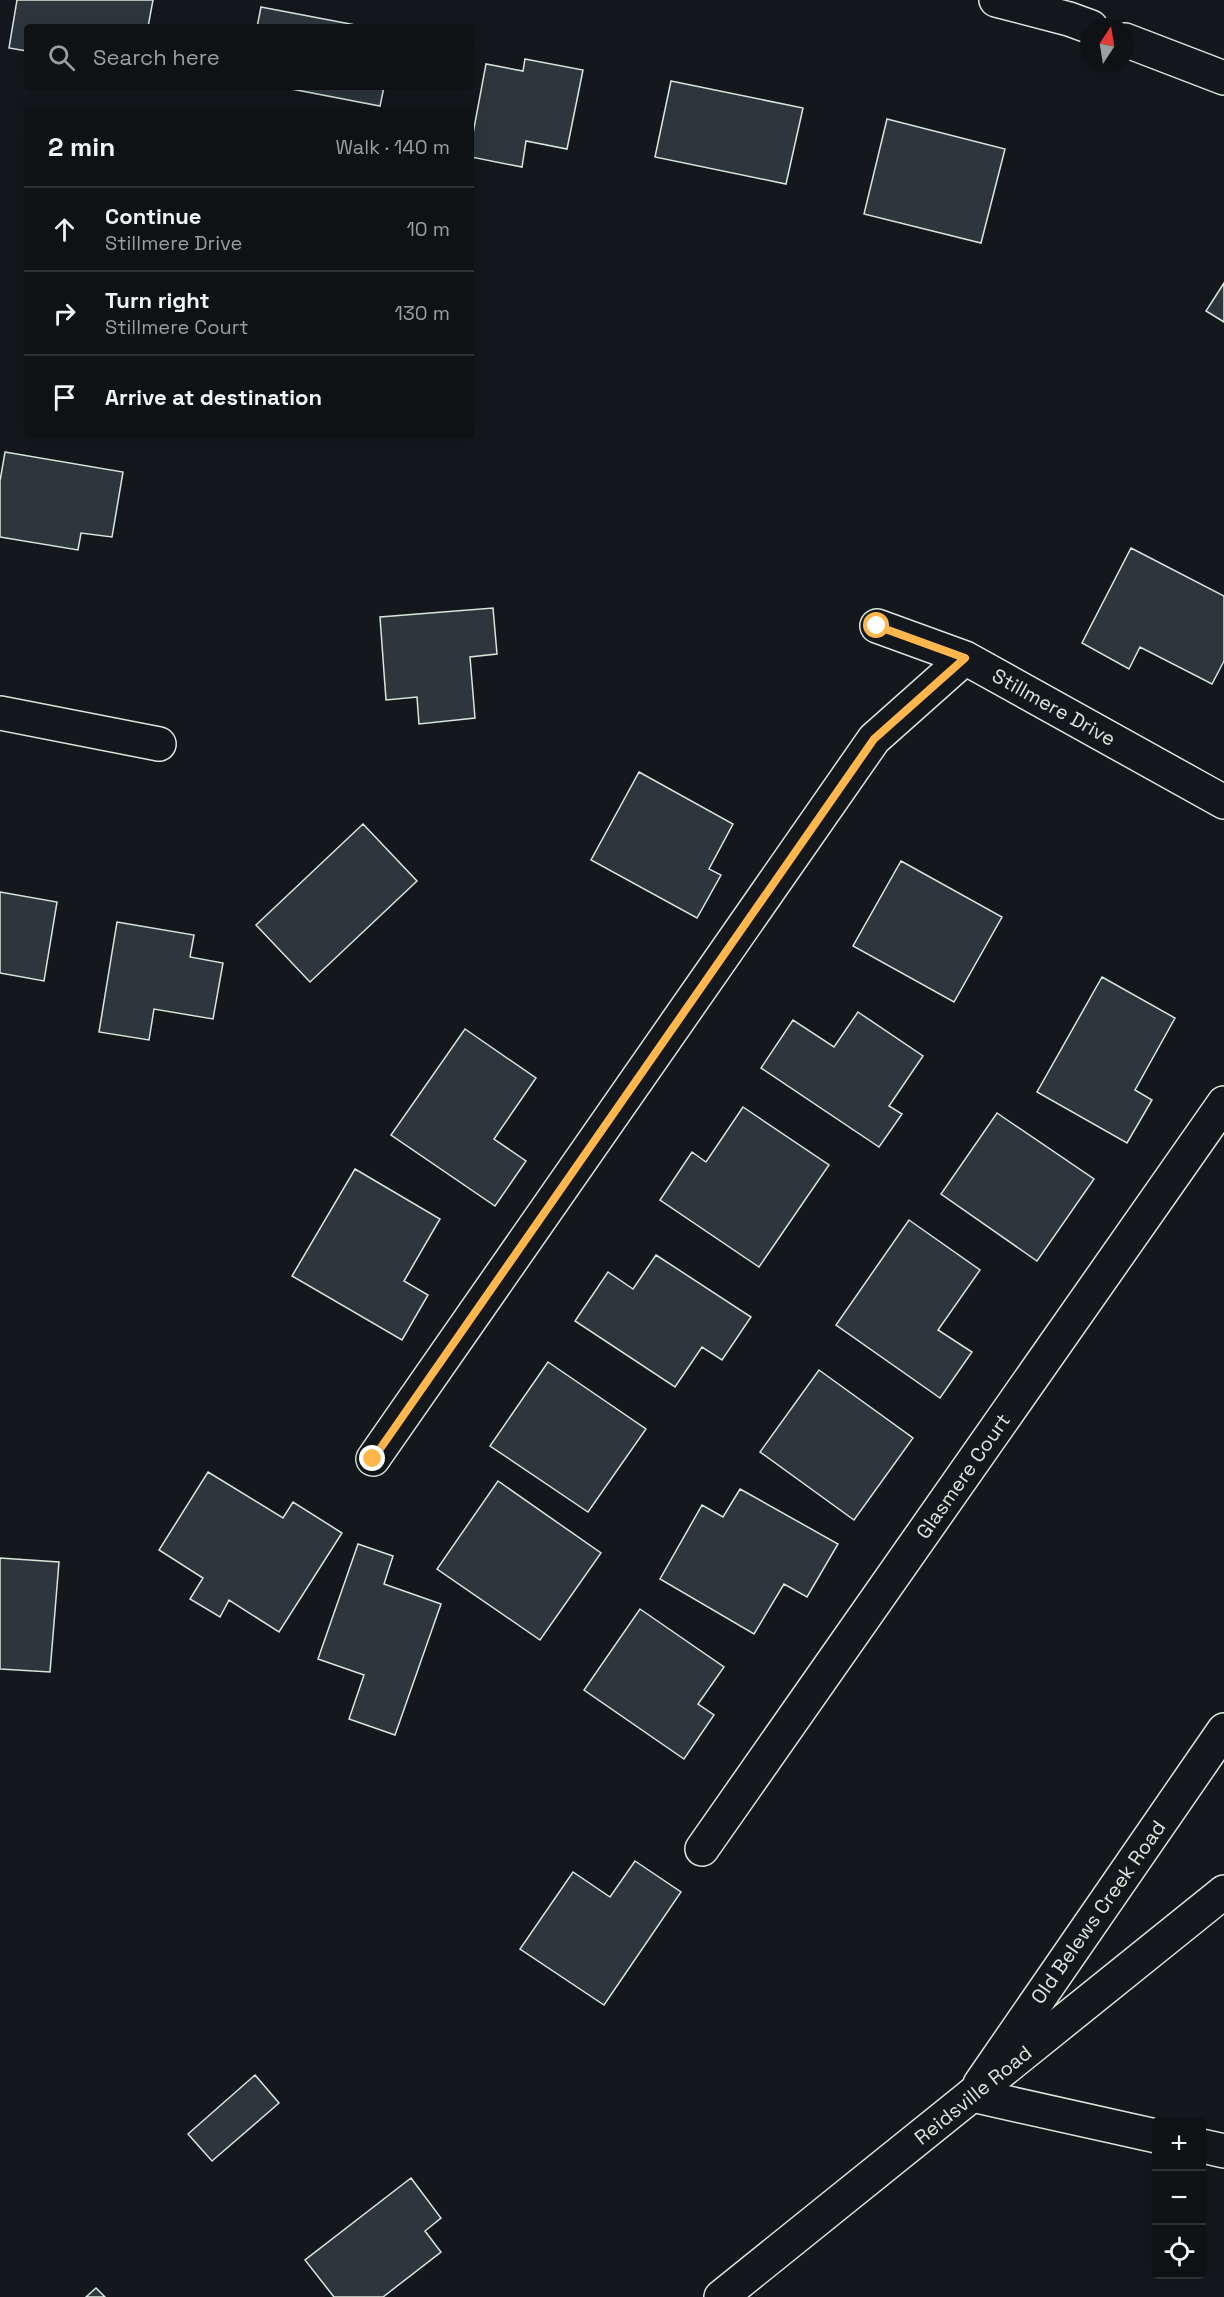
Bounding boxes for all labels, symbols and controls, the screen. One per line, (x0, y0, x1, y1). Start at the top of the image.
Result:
north arrow (1080, 18, 1134, 72)
search box (24, 24, 474, 90)
icon: search (45, 41, 78, 74)
text: Search here (93, 43, 220, 71)
text: 2 min (48, 130, 115, 164)
text: Walk · 140 m (336, 134, 450, 160)
text: Continue (105, 202, 201, 230)
icon: ahead (48, 213, 81, 246)
text: 10 m (406, 216, 450, 242)
text: Stillmere Drive (105, 230, 242, 256)
text: Turn right (105, 286, 210, 314)
icon: right (48, 297, 81, 330)
text: 130 m (394, 300, 450, 326)
text: Stillmere Court (105, 314, 249, 340)
icon: arrive (48, 381, 81, 414)
text: Arrive at destination (105, 383, 322, 411)
route start (863, 612, 889, 638)
street label: Stillmere Drive (988, 662, 1120, 752)
street label: Glasmere Court (910, 1408, 1016, 1544)
route end (359, 1445, 385, 1471)
street label: Old Belews Creek Road (1025, 1815, 1171, 2009)
street label: Reidsville Road (909, 2040, 1037, 2150)
map controls (1152, 2117, 1206, 2279)
button: + (1152, 2117, 1206, 2171)
button: − (1152, 2171, 1206, 2225)
button: locate (1152, 2225, 1206, 2279)

